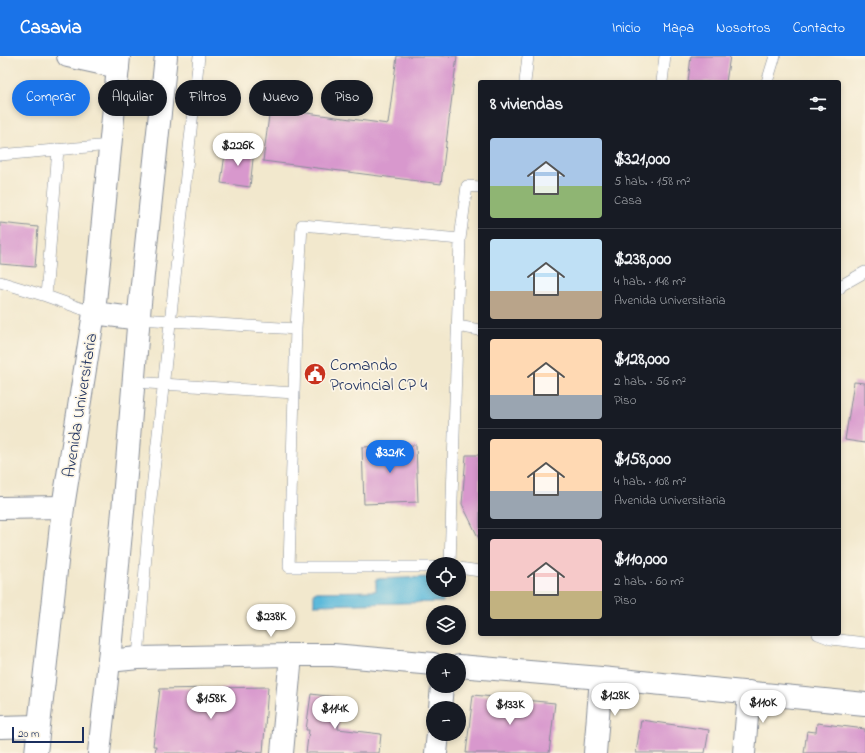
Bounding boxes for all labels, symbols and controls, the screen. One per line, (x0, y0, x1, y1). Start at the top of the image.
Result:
text: Casavia (20, 15, 82, 42)
text: Inicio (612, 18, 641, 39)
text: Mapa (663, 18, 694, 39)
text: Nosotros (716, 18, 771, 39)
text: Contacto (793, 18, 845, 39)
chip: Comprar (12, 80, 90, 116)
chip: Alquilar (98, 80, 167, 116)
chip: Filtros (175, 80, 241, 116)
chip: Nuevo (249, 80, 313, 116)
chip: Piso (321, 80, 373, 116)
text: 8 viviendas (490, 92, 563, 117)
icon: filters (807, 93, 829, 115)
pin: $226K (210, 133, 266, 167)
text: $226K (222, 136, 254, 155)
text: $321,000 (614, 147, 670, 172)
icon: home (522, 154, 570, 202)
text: 5 hab. · 158 m² (614, 172, 690, 191)
text: Casa (614, 191, 642, 210)
text: $238,000 (614, 247, 671, 272)
icon: home (522, 255, 570, 303)
text: 4 hab. · 148 m² (614, 272, 686, 291)
text: Avenida Universitaria (614, 291, 726, 310)
street label: Avenida Universitaria (57, 331, 104, 479)
text: $128,000 (614, 347, 669, 372)
place label: Comando Provincial CP 4 (330, 353, 427, 398)
icon: home (522, 355, 570, 403)
public building icon: Comando Provincial CP 4 (302, 361, 328, 387)
text: 2 hab. · 56 m² (614, 372, 686, 391)
text: Piso (614, 391, 636, 410)
pin: $321K (362, 440, 418, 474)
text: $321K (375, 443, 405, 462)
text: $158,000 (614, 447, 671, 472)
icon: home (522, 455, 570, 503)
text: 4 hab. · 108 m² (614, 472, 686, 491)
text: Avenida Universitaria (614, 491, 726, 510)
text: $110,000 (614, 547, 667, 572)
icon: home (522, 555, 570, 603)
map controls (426, 557, 466, 741)
button: locate (426, 557, 466, 597)
text: 2 hab. · 60 m² (614, 572, 684, 591)
text: Piso (614, 591, 636, 610)
pin: $238K (243, 604, 299, 638)
button: layers (426, 605, 466, 645)
text: $238K (256, 607, 286, 626)
button: + (426, 653, 466, 693)
pin: $128K (587, 683, 643, 717)
pin: $158K (183, 686, 239, 720)
text: $128K (600, 686, 630, 705)
text: $158K (196, 689, 226, 708)
pin: $110K (735, 690, 791, 724)
pin: $133K (482, 692, 538, 726)
text: $110K (749, 693, 777, 712)
text: $133K (495, 695, 525, 714)
pin: $114K (307, 696, 363, 730)
text: $114K (321, 699, 349, 718)
button: − (426, 701, 466, 741)
scale bar (12, 725, 84, 744)
text: 20 m (18, 726, 40, 742)

